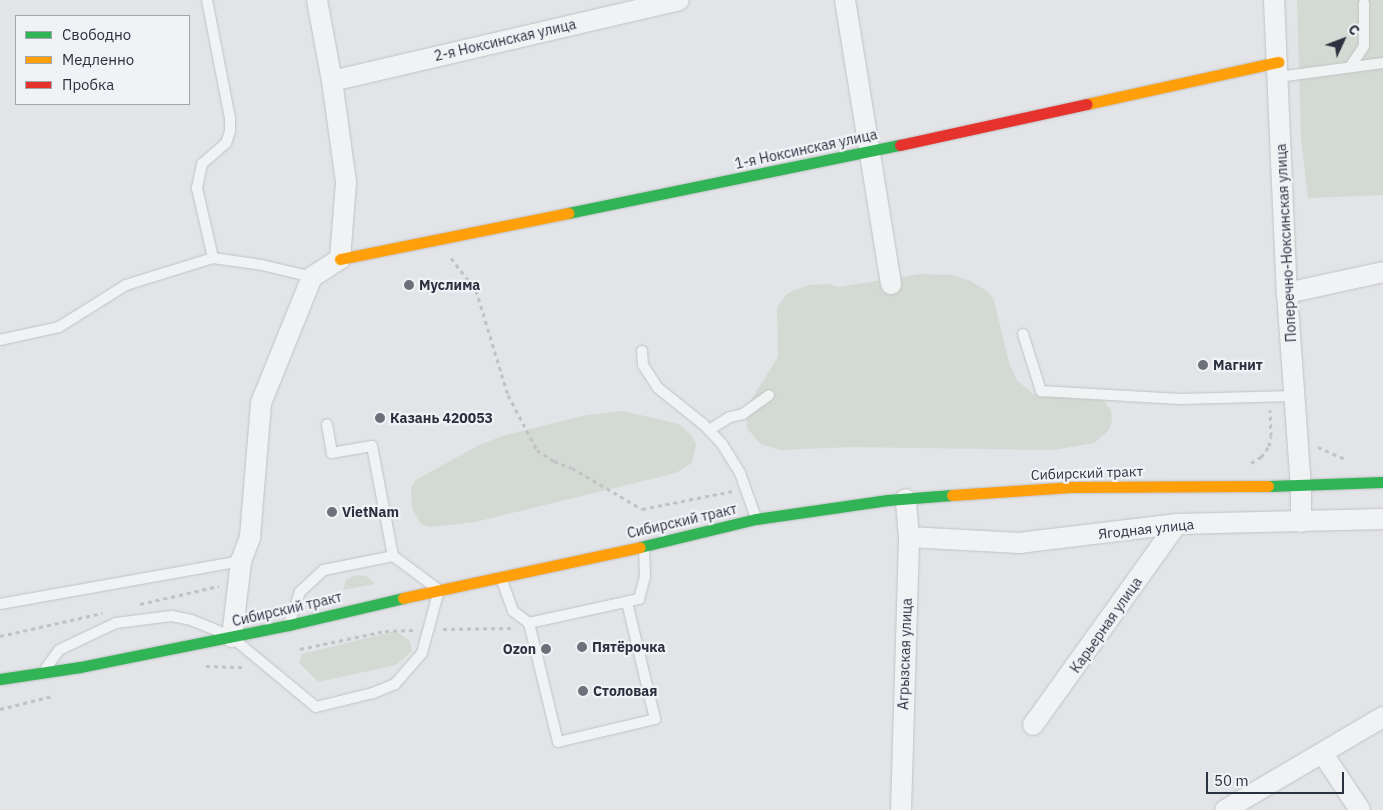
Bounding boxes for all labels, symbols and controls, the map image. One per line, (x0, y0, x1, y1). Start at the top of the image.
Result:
legend (15, 15, 190, 105)
street label: 2-я Ноксинская улица (432, 15, 578, 65)
north arrow (1318, 15, 1368, 65)
text: С (1344, 20, 1364, 39)
text: Свободно (62, 25, 131, 44)
text: Медленно (62, 50, 134, 69)
text: Пробка (62, 75, 114, 94)
street label: 1-я Ноксинская улица (733, 126, 879, 172)
street label: Поперечно-Ноксинская улица (1272, 143, 1300, 343)
place label: Муслима (419, 277, 480, 293)
marker: Муслима (403, 279, 415, 291)
place label: Магнит (1213, 357, 1263, 373)
marker: Магнит (1197, 359, 1209, 371)
place label: Казань 420053 (390, 410, 493, 426)
marker: Казань 420053 (374, 412, 386, 424)
street label: Сибирский тракт (1031, 463, 1143, 483)
street label: Сибирский тракт (625, 500, 739, 542)
place label: VietNam (342, 504, 399, 520)
marker: VietNam (326, 506, 338, 518)
street label: Ягодная улица (1097, 516, 1195, 542)
street label: Карьерная улица (1067, 574, 1145, 676)
street label: Сибирский тракт (230, 588, 344, 630)
street label: Агрызская улица (895, 598, 915, 710)
place label: Пятёрочка (592, 639, 665, 655)
place label: Ozon (503, 641, 536, 657)
marker: Пятёрочка (576, 641, 588, 653)
marker: Ozon (540, 643, 552, 655)
place label: Столовая (593, 683, 657, 699)
marker: Столовая (577, 685, 589, 697)
scale bar (1208, 762, 1346, 794)
text: 50 m (1214, 771, 1249, 790)

